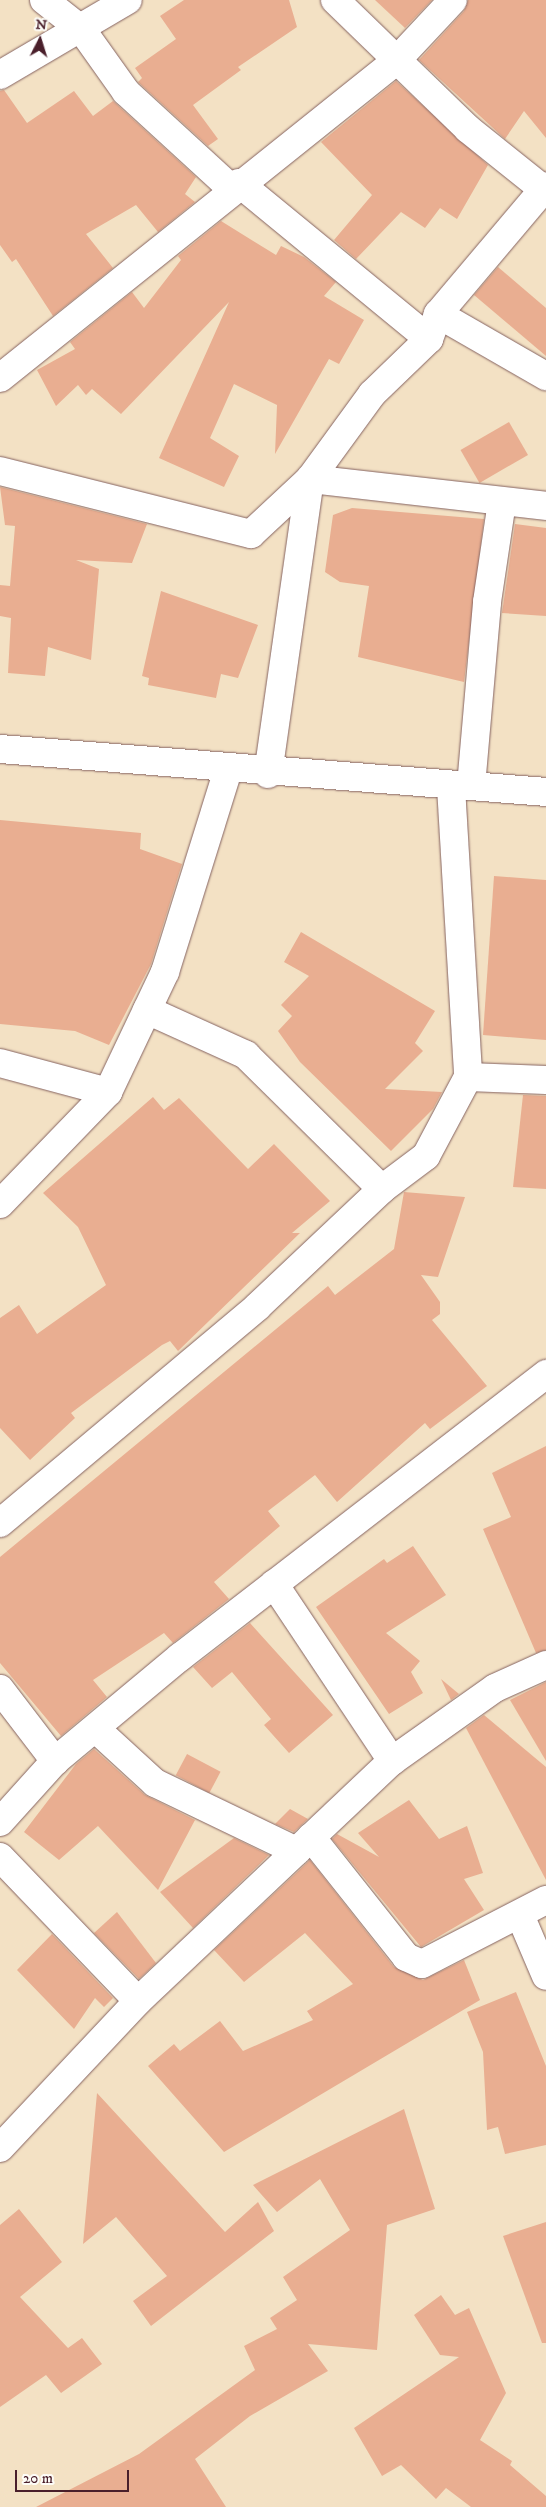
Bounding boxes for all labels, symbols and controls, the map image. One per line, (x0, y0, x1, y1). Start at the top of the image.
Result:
north arrow (15, 15, 65, 65)
text: N (35, 16, 48, 35)
scale bar (18, 2460, 131, 2492)
text: 20 m (23, 2469, 53, 2488)

